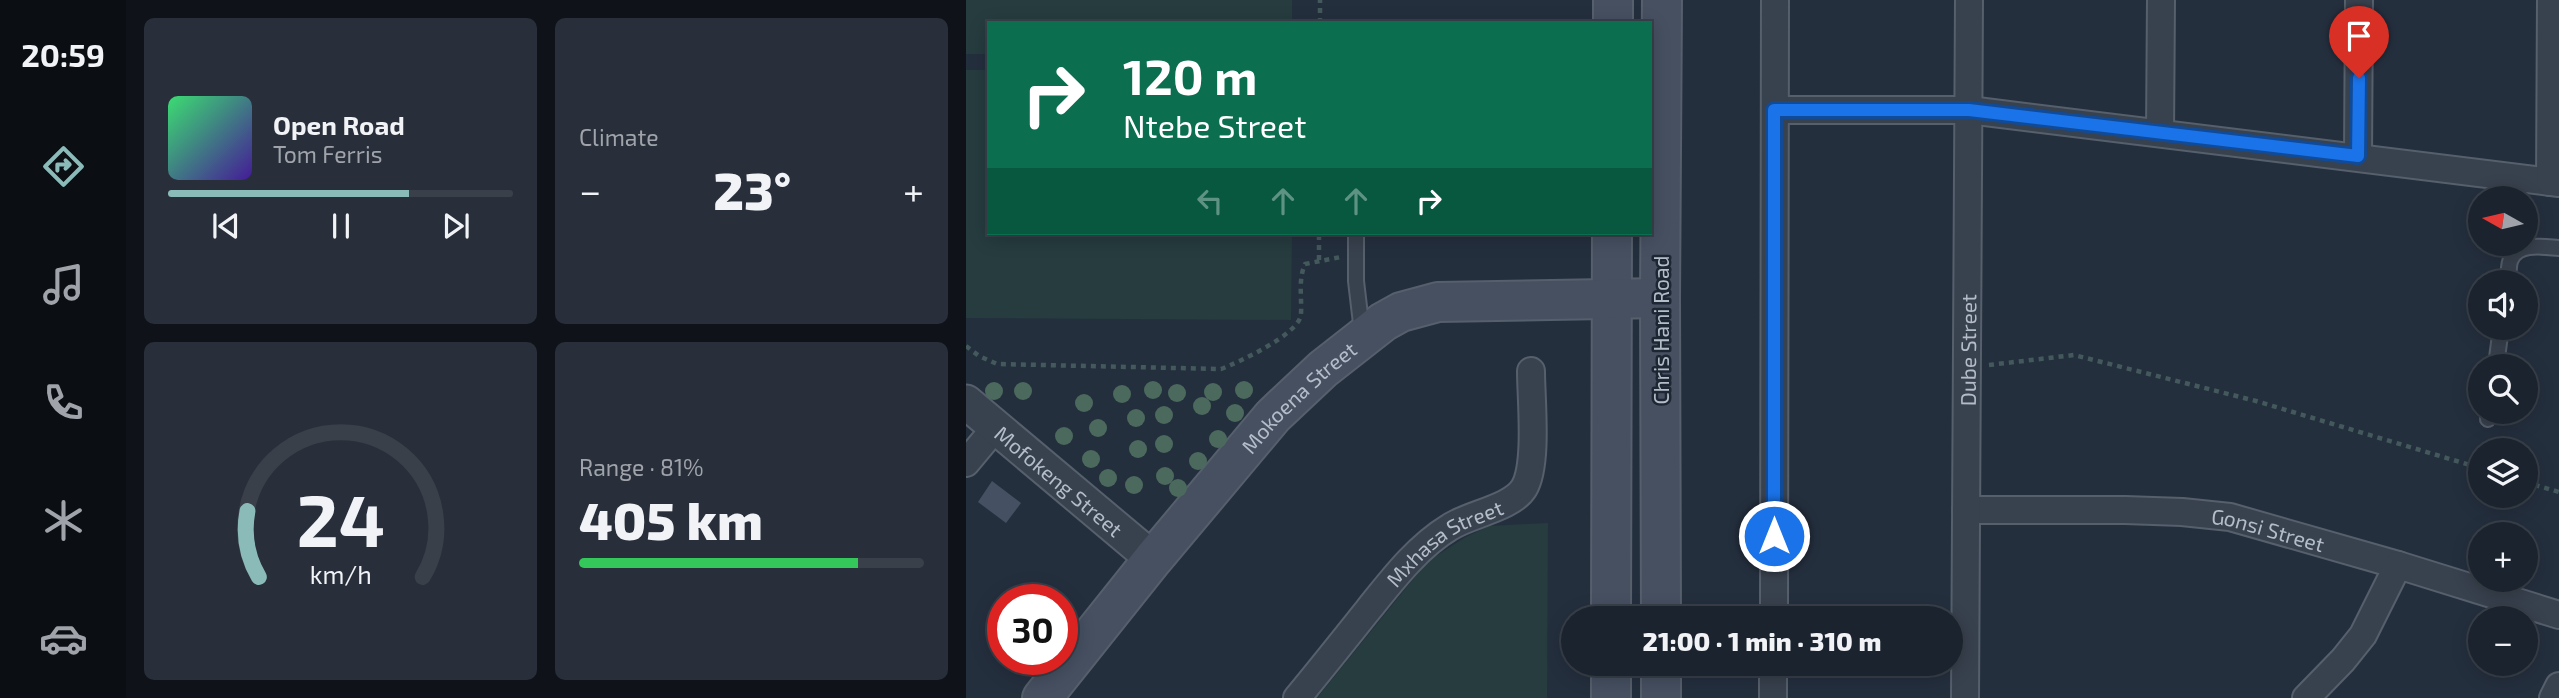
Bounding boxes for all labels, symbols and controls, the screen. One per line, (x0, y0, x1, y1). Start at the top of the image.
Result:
pin (2329, 6, 2389, 78)
icon: arrive (2340, 17, 2378, 55)
text: 20:59 (21, 35, 105, 73)
text: 120 m (1123, 46, 1257, 105)
icon: right (1008, 49, 1099, 140)
text: Ntebe Street (1123, 106, 1306, 144)
text: Open Road (273, 109, 405, 140)
text: Climate (579, 123, 659, 151)
text: Tom Ferris (273, 140, 382, 168)
icon: directions (39, 142, 88, 191)
text: 23° (713, 158, 791, 220)
text: − (579, 167, 601, 213)
text: + (903, 167, 924, 213)
icon: left (1191, 182, 1229, 220)
icon: ahead (1264, 182, 1302, 220)
icon: ahead (1337, 182, 1375, 220)
icon: right (1410, 182, 1448, 220)
north arrow (2468, 186, 2538, 256)
map controls (2468, 186, 2538, 676)
icon: previous (207, 207, 245, 245)
icon: pause (322, 207, 360, 245)
icon: next (437, 207, 475, 245)
street label: Chris Hani Road (1648, 255, 1673, 405)
icon: music (39, 260, 88, 309)
button: sound (2468, 270, 2538, 340)
street label: Dube Street (1954, 294, 1980, 406)
street label: Mokoena Street (1235, 336, 1361, 458)
button: search (2468, 354, 2538, 424)
icon: phone (39, 378, 88, 427)
street label: Mofokeng Street (991, 420, 1128, 541)
button: layers (2468, 438, 2538, 508)
text: Range · 81% (579, 453, 704, 481)
text: 24 (296, 474, 385, 562)
text: 405 km (579, 488, 763, 550)
street label: Mxhasa Street (1380, 494, 1506, 591)
icon: climate (39, 496, 88, 545)
position arrow (1737, 499, 1811, 573)
street label: Gonsi Street (2210, 503, 2328, 556)
button: + (2468, 522, 2538, 592)
text: km/h (309, 559, 372, 589)
speed limit sign: 30 (987, 584, 1078, 675)
button: − (2468, 606, 2538, 676)
icon: car (39, 614, 88, 663)
text: 21:00 · 1 min · 310 m (1643, 625, 1881, 656)

